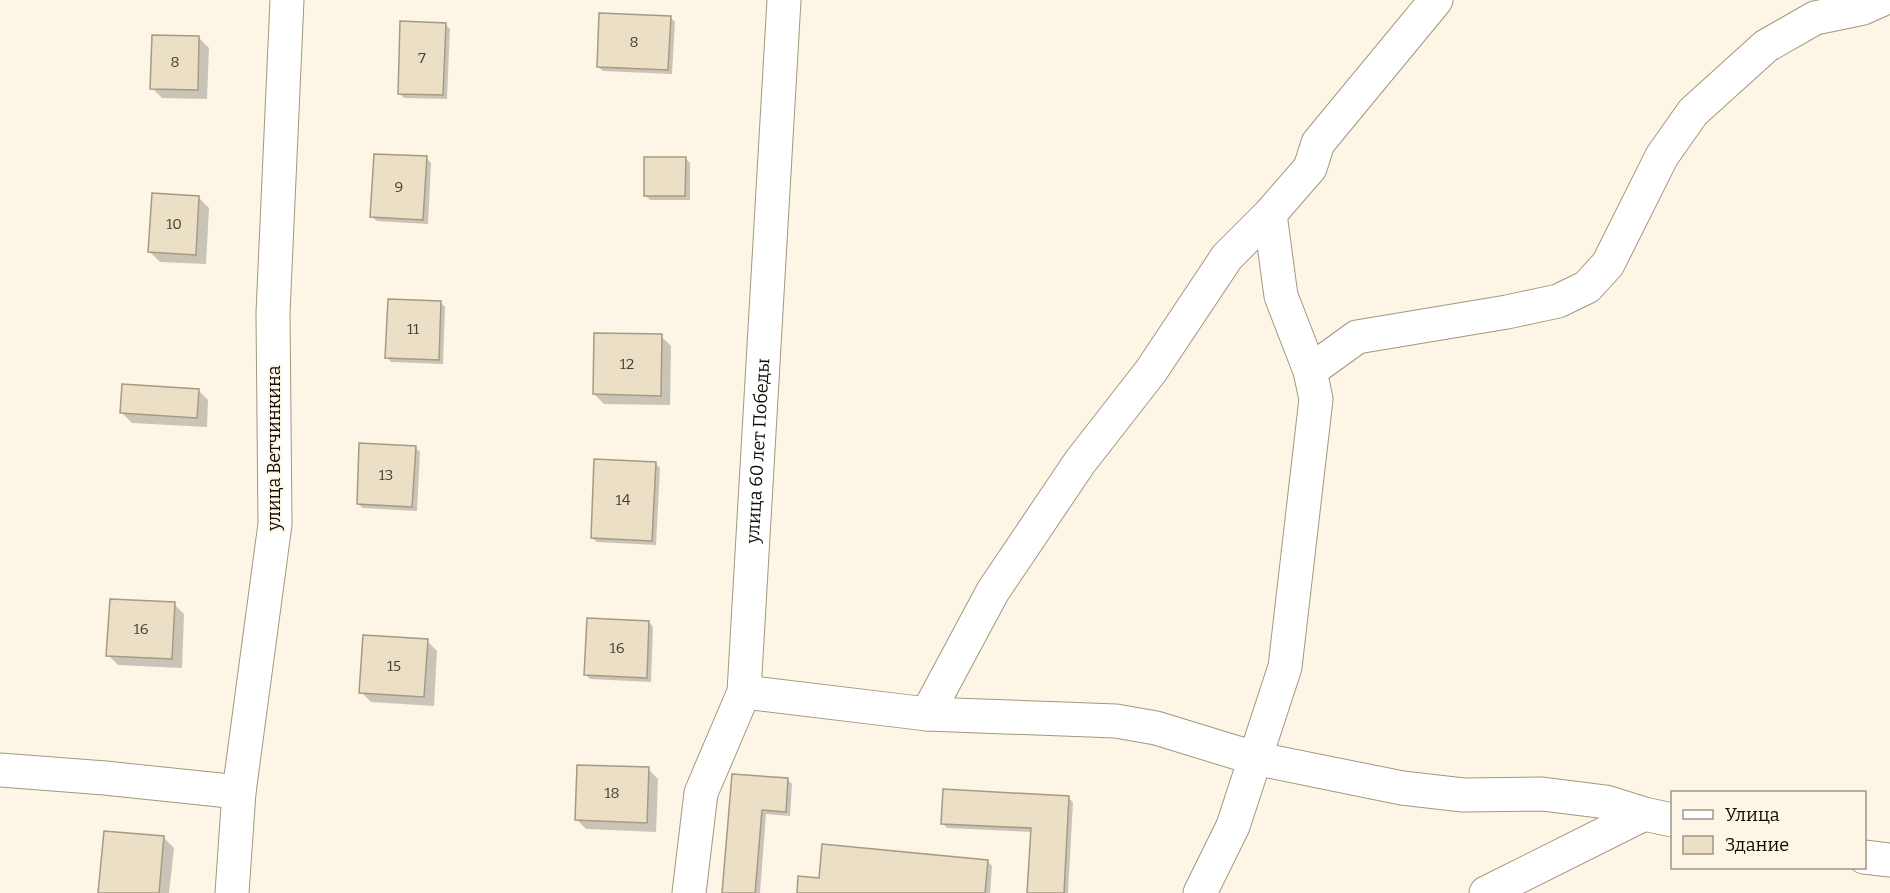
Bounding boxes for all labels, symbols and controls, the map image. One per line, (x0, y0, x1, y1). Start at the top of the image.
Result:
house number: 8 (629, 33, 639, 51)
house number: 7 (418, 49, 426, 67)
house number: 8 (170, 53, 180, 71)
house number: 9 (395, 178, 403, 196)
house number: 10 (166, 215, 182, 233)
house number: 11 (407, 320, 419, 338)
house number: 12 (620, 355, 634, 373)
street label: улица 60 лет Победы (742, 358, 774, 545)
street label: улица Ветчинкина (263, 365, 285, 532)
house number: 13 (379, 466, 393, 484)
house number: 14 (616, 491, 631, 509)
house number: 16 (134, 620, 149, 638)
house number: 16 (610, 639, 625, 657)
house number: 15 (387, 657, 401, 675)
house number: 18 (604, 784, 620, 802)
legend (1671, 791, 1866, 869)
text: Улица (1725, 804, 1780, 826)
text: Здание (1725, 834, 1789, 856)

